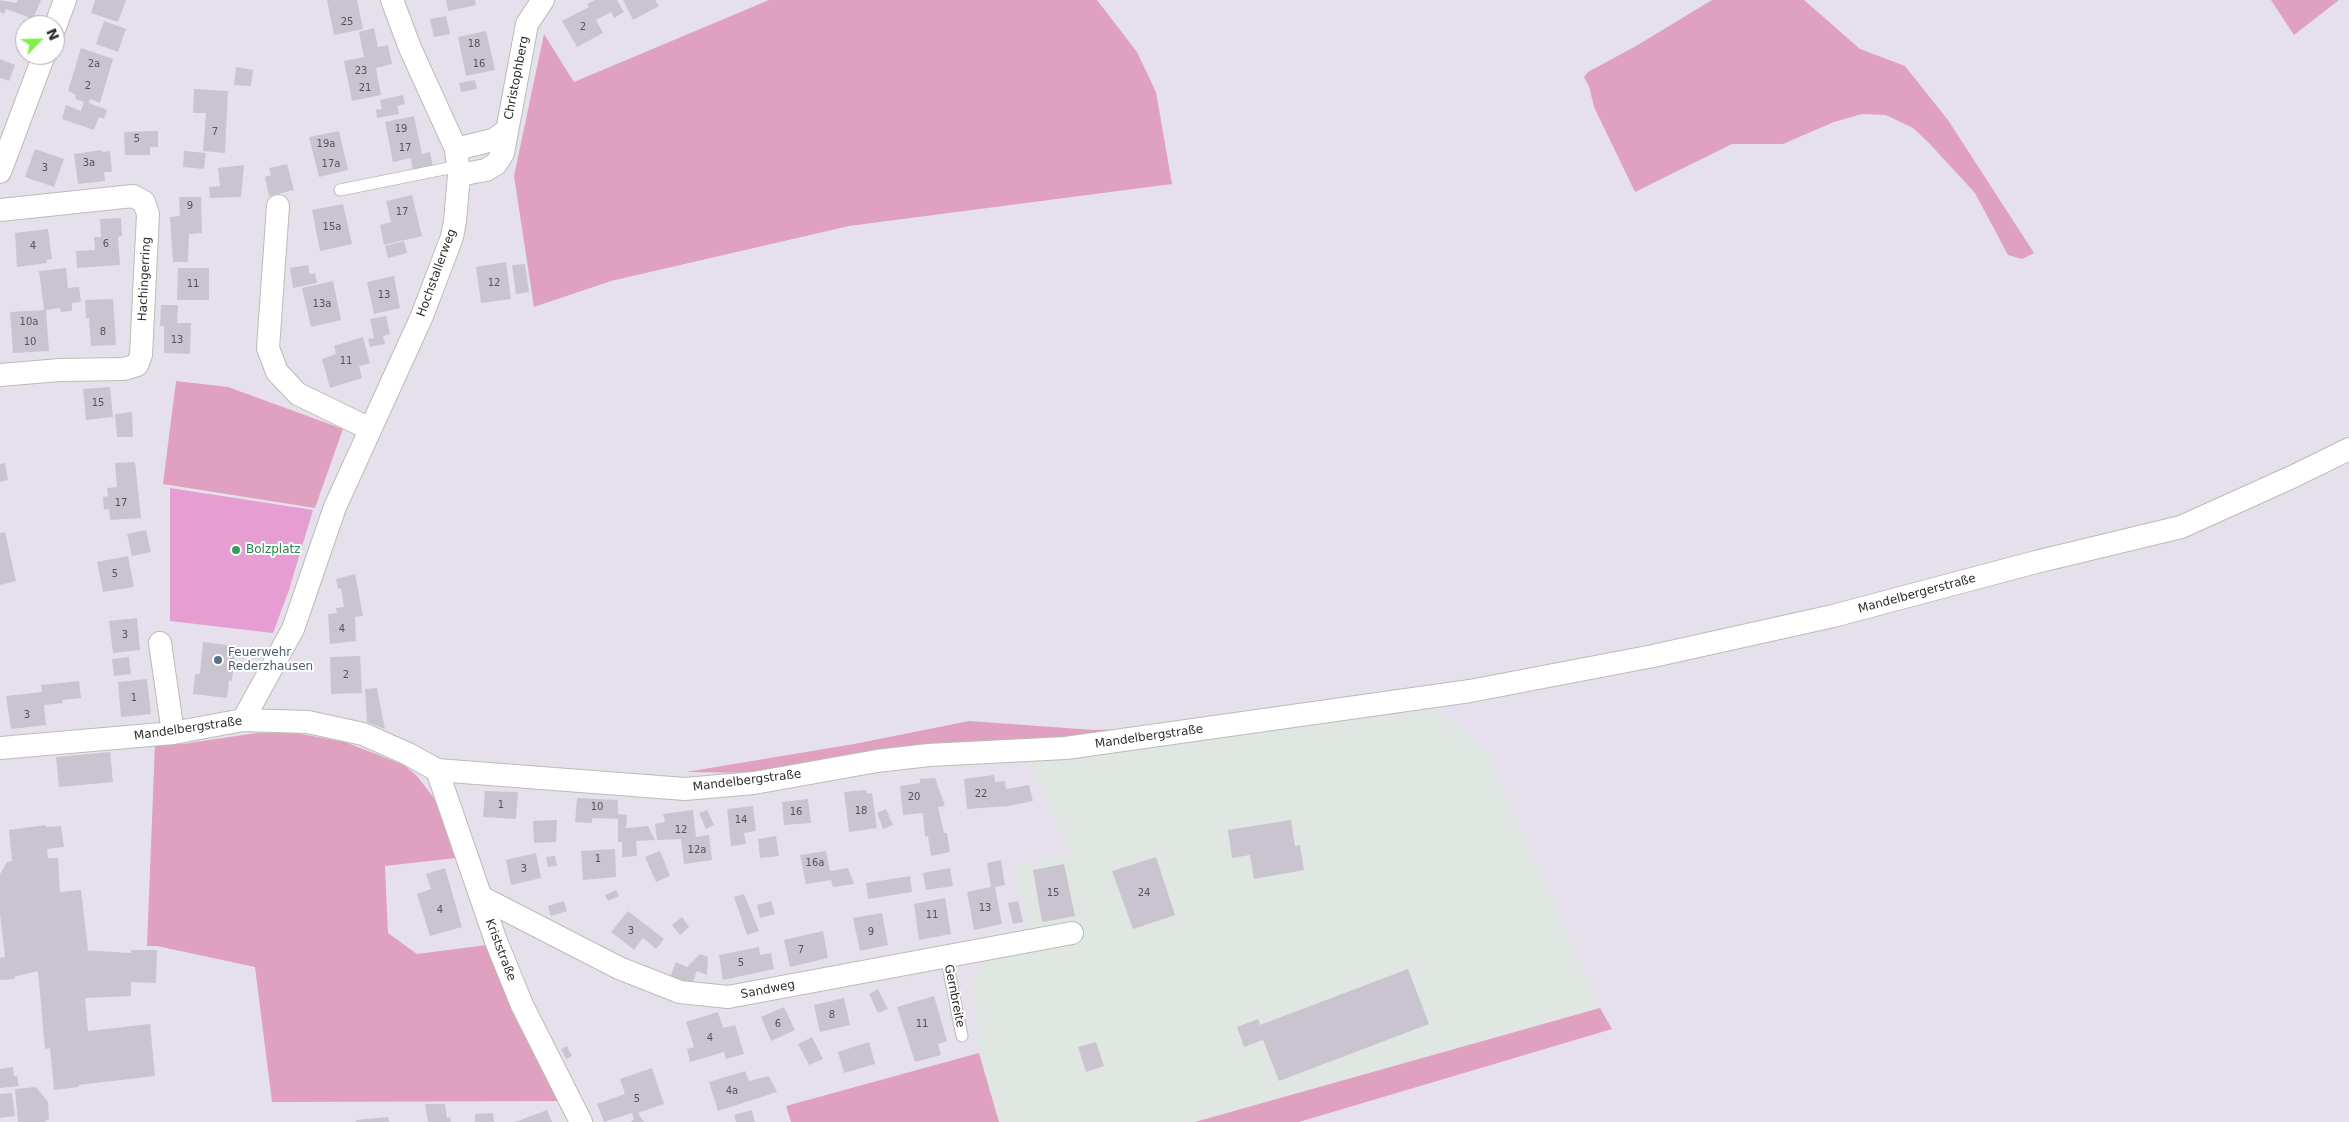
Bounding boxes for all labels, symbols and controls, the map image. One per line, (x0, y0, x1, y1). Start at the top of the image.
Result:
north arrow (15, 15, 65, 65)
house number: 25 (341, 16, 353, 28)
house number: 2 (580, 21, 586, 33)
text: N (43, 26, 62, 43)
street label: Christophberg (502, 35, 532, 121)
house number: 18 (468, 38, 480, 50)
house number: 2a (88, 58, 100, 70)
house number: 16 (473, 58, 485, 70)
house number: 23 (355, 65, 367, 77)
house number: 2 (85, 80, 91, 92)
house number: 21 (359, 82, 371, 94)
house number: 19 (395, 123, 407, 135)
house number: 7 (212, 126, 218, 138)
house number: 5 (134, 133, 140, 145)
house number: 19a (317, 138, 335, 150)
house number: 17 (399, 142, 411, 154)
house number: 3a (83, 157, 95, 169)
house number: 17a (322, 158, 340, 170)
house number: 3 (42, 162, 48, 174)
house number: 9 (187, 200, 193, 212)
house number: 17 (396, 206, 408, 218)
house number: 15a (323, 221, 341, 233)
street label: Hochstallerweg (414, 227, 460, 319)
street label: Hachingerring (136, 236, 154, 322)
house number: 6 (103, 238, 109, 250)
house number: 4 (30, 240, 36, 252)
house number: 12 (488, 277, 500, 289)
house number: 11 (187, 278, 199, 290)
house number: 13 (378, 289, 390, 301)
house number: 13a (313, 298, 331, 310)
house number: 10a (20, 316, 38, 328)
house number: 8 (100, 326, 106, 338)
house number: 13 (171, 334, 183, 346)
house number: 10 (24, 336, 36, 348)
house number: 11 (340, 355, 352, 367)
house number: 15 (92, 397, 104, 409)
house number: 17 (115, 497, 127, 509)
place label: Bolzplatz (246, 543, 301, 557)
marker: Bolzplatz (230, 544, 242, 556)
house number: 5 (112, 568, 118, 580)
street label: Mandelbergerstraße (1856, 571, 1978, 617)
house number: 4 (339, 623, 345, 635)
house number: 3 (122, 629, 128, 641)
place label: Feuerwehr Rederzhausen (228, 646, 313, 674)
marker: Feuerwehr Rederzhausen (212, 654, 224, 666)
house number: 2 (343, 669, 349, 681)
house number: 1 (131, 692, 137, 704)
house number: 3 (24, 709, 30, 721)
street label: Mandelbergstraße (133, 714, 243, 744)
street label: Mandelbergstraße (1094, 722, 1204, 752)
street label: Mandelbergstraße (692, 767, 802, 795)
house number: 22 (975, 788, 987, 800)
house number: 20 (908, 791, 920, 803)
house number: 1 (498, 799, 504, 811)
house number: 10 (591, 801, 603, 813)
house number: 18 (855, 805, 867, 817)
house number: 16 (790, 806, 802, 818)
house number: 14 (735, 814, 747, 826)
house number: 12 (675, 824, 687, 836)
house number: 12a (688, 844, 706, 856)
house number: 1 (595, 853, 601, 865)
house number: 16a (806, 857, 824, 869)
house number: 3 (521, 863, 527, 875)
house number: 15 (1047, 887, 1059, 899)
house number: 24 (1138, 887, 1150, 899)
house number: 13 (979, 902, 991, 914)
house number: 4 (437, 904, 443, 916)
house number: 11 (926, 909, 938, 921)
street label: Kriststraße (482, 917, 518, 983)
house number: 3 (628, 925, 634, 937)
house number: 9 (868, 926, 874, 938)
house number: 7 (798, 944, 804, 956)
house number: 5 (738, 957, 744, 969)
street label: Gernbreite (941, 963, 967, 1029)
street label: Sandweg (740, 978, 796, 1002)
house number: 8 (829, 1009, 835, 1021)
house number: 6 (775, 1018, 781, 1030)
house number: 11 (916, 1018, 928, 1030)
house number: 4 (707, 1032, 713, 1044)
house number: 4a (726, 1085, 738, 1097)
house number: 5 (634, 1093, 640, 1105)

